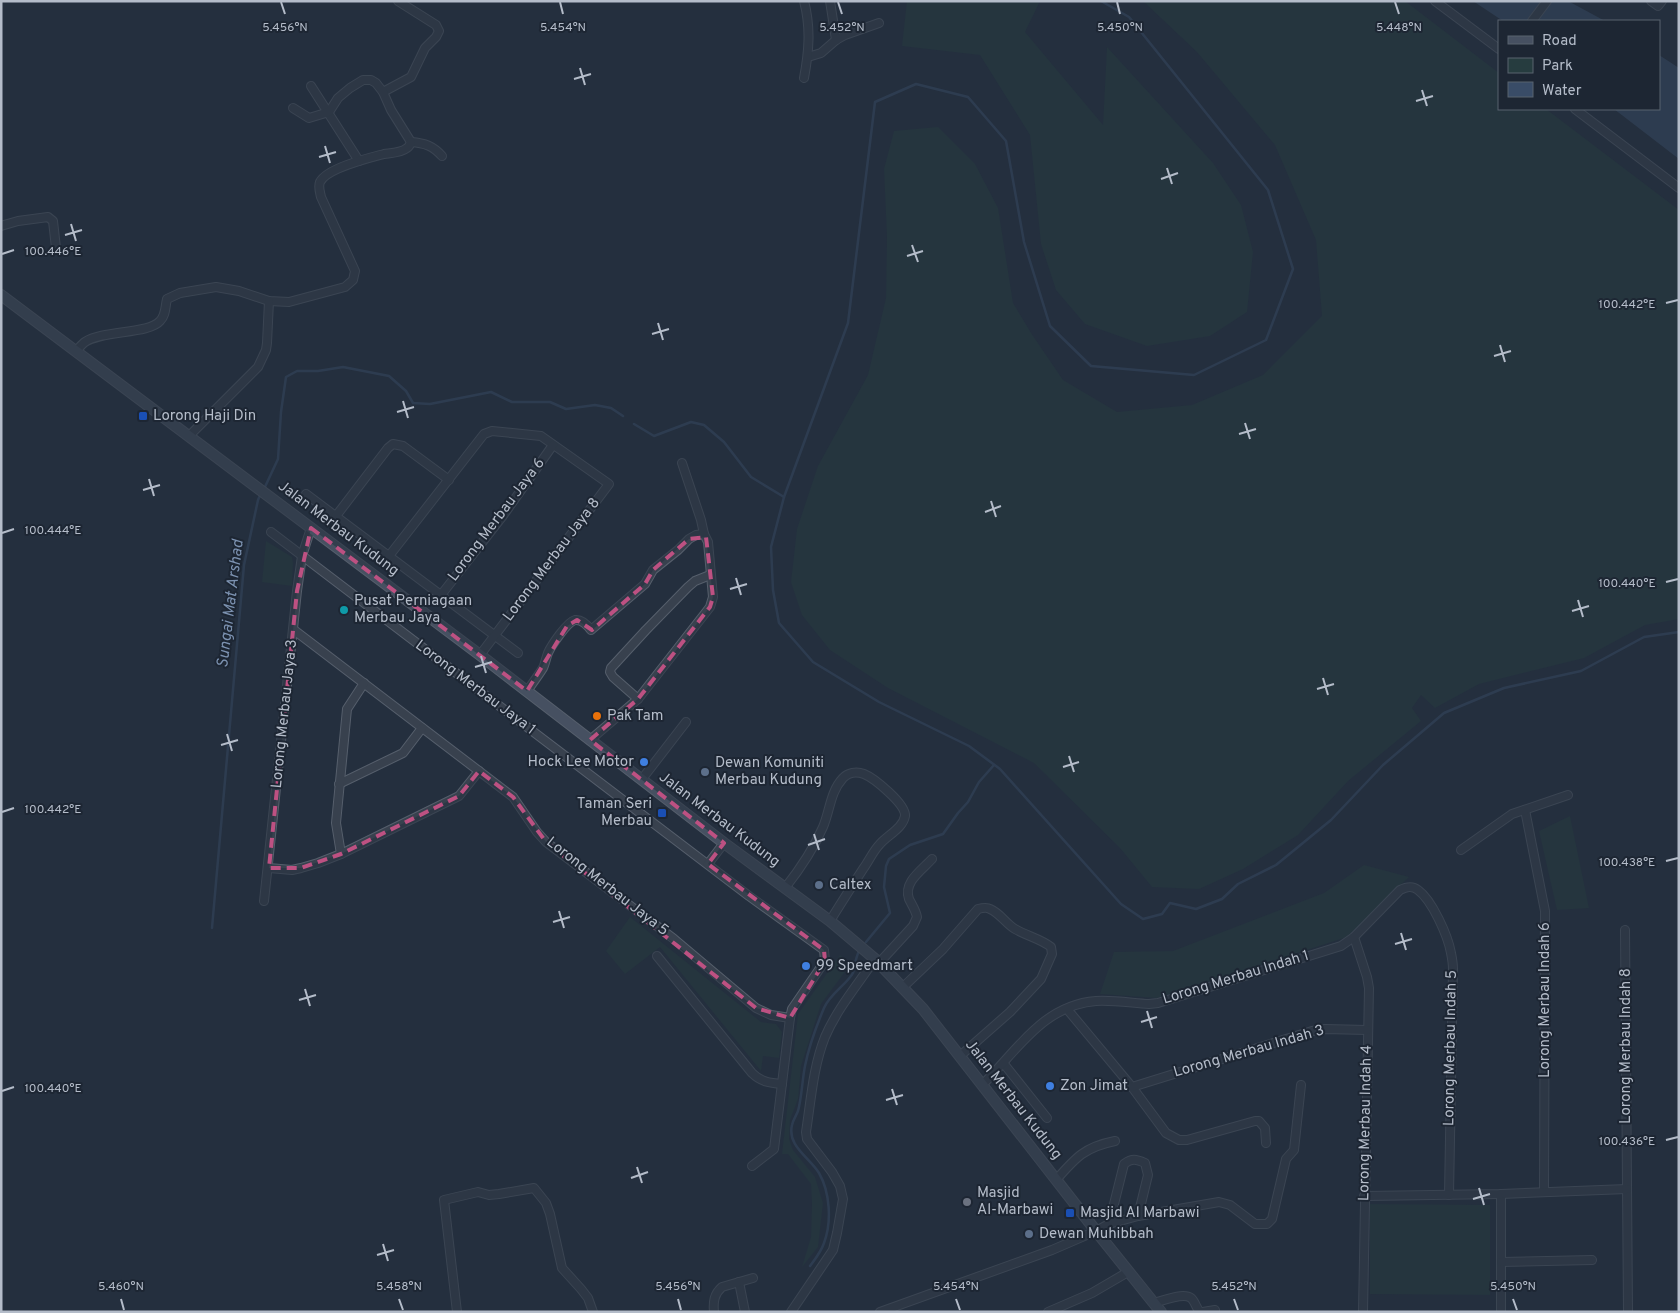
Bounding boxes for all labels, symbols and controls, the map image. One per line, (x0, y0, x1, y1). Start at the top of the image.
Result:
text: 5.456°N (262, 20, 308, 36)
text: 5.454°N (540, 20, 586, 36)
text: 5.452°N (819, 20, 865, 36)
text: 5.450°N (1097, 20, 1143, 36)
text: 5.448°N (1376, 20, 1422, 36)
legend (1498, 20, 1660, 110)
text: Road (1542, 32, 1577, 51)
text: Park (1542, 57, 1573, 76)
text: Water (1542, 82, 1582, 101)
text: 100.446°E (25, 244, 81, 260)
text: 100.442°E (1599, 297, 1655, 313)
place label: Lorong Haji Din (153, 407, 256, 426)
marker: Lorong Haji Din (137, 410, 149, 422)
street label: Lorong Merbau Jaya 6 (444, 454, 550, 585)
street label: Jalan Merbau Kudung (274, 477, 402, 581)
street label: Lorong Merbau Jaya 8 (499, 494, 605, 626)
text: 100.444°E (25, 523, 81, 539)
water label: Sungai Mat Arshad (213, 537, 249, 669)
text: 100.440°E (1598, 576, 1656, 592)
place label: Pusat Perniagaan Merbau Jaya (354, 592, 472, 628)
marker: Pusat Perniagaan Merbau Jaya (338, 604, 350, 616)
street label: Lorong Merbau Jaya 1 (411, 636, 539, 740)
street label: Lorong Merbau Jaya 3 (268, 639, 302, 789)
place label: Pak Tam (607, 707, 664, 726)
marker: Pak Tam (591, 710, 603, 722)
place label: Hock Lee Motor (528, 753, 634, 772)
place label: Dewan Komuniti Merbau Kudung (715, 754, 824, 790)
marker: Hock Lee Motor (638, 756, 650, 768)
marker: Dewan Komuniti Merbau Kudung (699, 766, 711, 778)
street label: Jalan Merbau Kudung (655, 768, 783, 872)
place label: Taman Seri Merbau (577, 795, 652, 831)
text: 100.442°E (25, 802, 81, 818)
marker: Taman Seri Merbau (656, 807, 668, 819)
street label: Lorong Merbau Jaya 5 (542, 833, 672, 941)
text: 100.438°E (1599, 855, 1655, 871)
place label: Caltex (829, 876, 872, 895)
marker: Caltex (813, 879, 825, 891)
street label: Lorong Merbau Indah 6 (1536, 922, 1555, 1078)
street label: Lorong Merbau Indah 1 (1160, 947, 1312, 1009)
place label: 99 Speedmart (816, 957, 913, 976)
marker: 99 Speedmart (800, 960, 812, 972)
street label: Lorong Merbau Indah 8 (1617, 968, 1636, 1124)
street label: Lorong Merbau Indah 5 (1440, 970, 1462, 1126)
street label: Lorong Merbau Indah 3 (1171, 1021, 1327, 1083)
street label: Jalan Merbau Kudung (960, 1036, 1066, 1164)
street label: Lorong Merbau Indah 4 (1355, 1045, 1377, 1201)
place label: Zon Jimat (1060, 1077, 1128, 1096)
marker: Zon Jimat (1044, 1080, 1056, 1092)
text: 100.440°E (24, 1081, 82, 1097)
text: 100.436°E (1599, 1134, 1655, 1150)
place label: Masjid Al-Marbawi (977, 1184, 1053, 1220)
marker: Masjid Al-Marbawi (961, 1196, 973, 1208)
place label: Masjid Al Marbawi (1080, 1204, 1200, 1223)
marker: Masjid Al Marbawi (1064, 1207, 1076, 1219)
place label: Dewan Muhibbah (1039, 1225, 1154, 1244)
marker: Dewan Muhibbah (1023, 1228, 1035, 1240)
text: 5.460°N (98, 1279, 144, 1295)
text: 5.458°N (376, 1279, 422, 1295)
text: 5.456°N (655, 1279, 701, 1295)
text: 5.454°N (933, 1279, 979, 1295)
text: 5.452°N (1211, 1279, 1257, 1295)
text: 5.450°N (1490, 1279, 1536, 1295)

